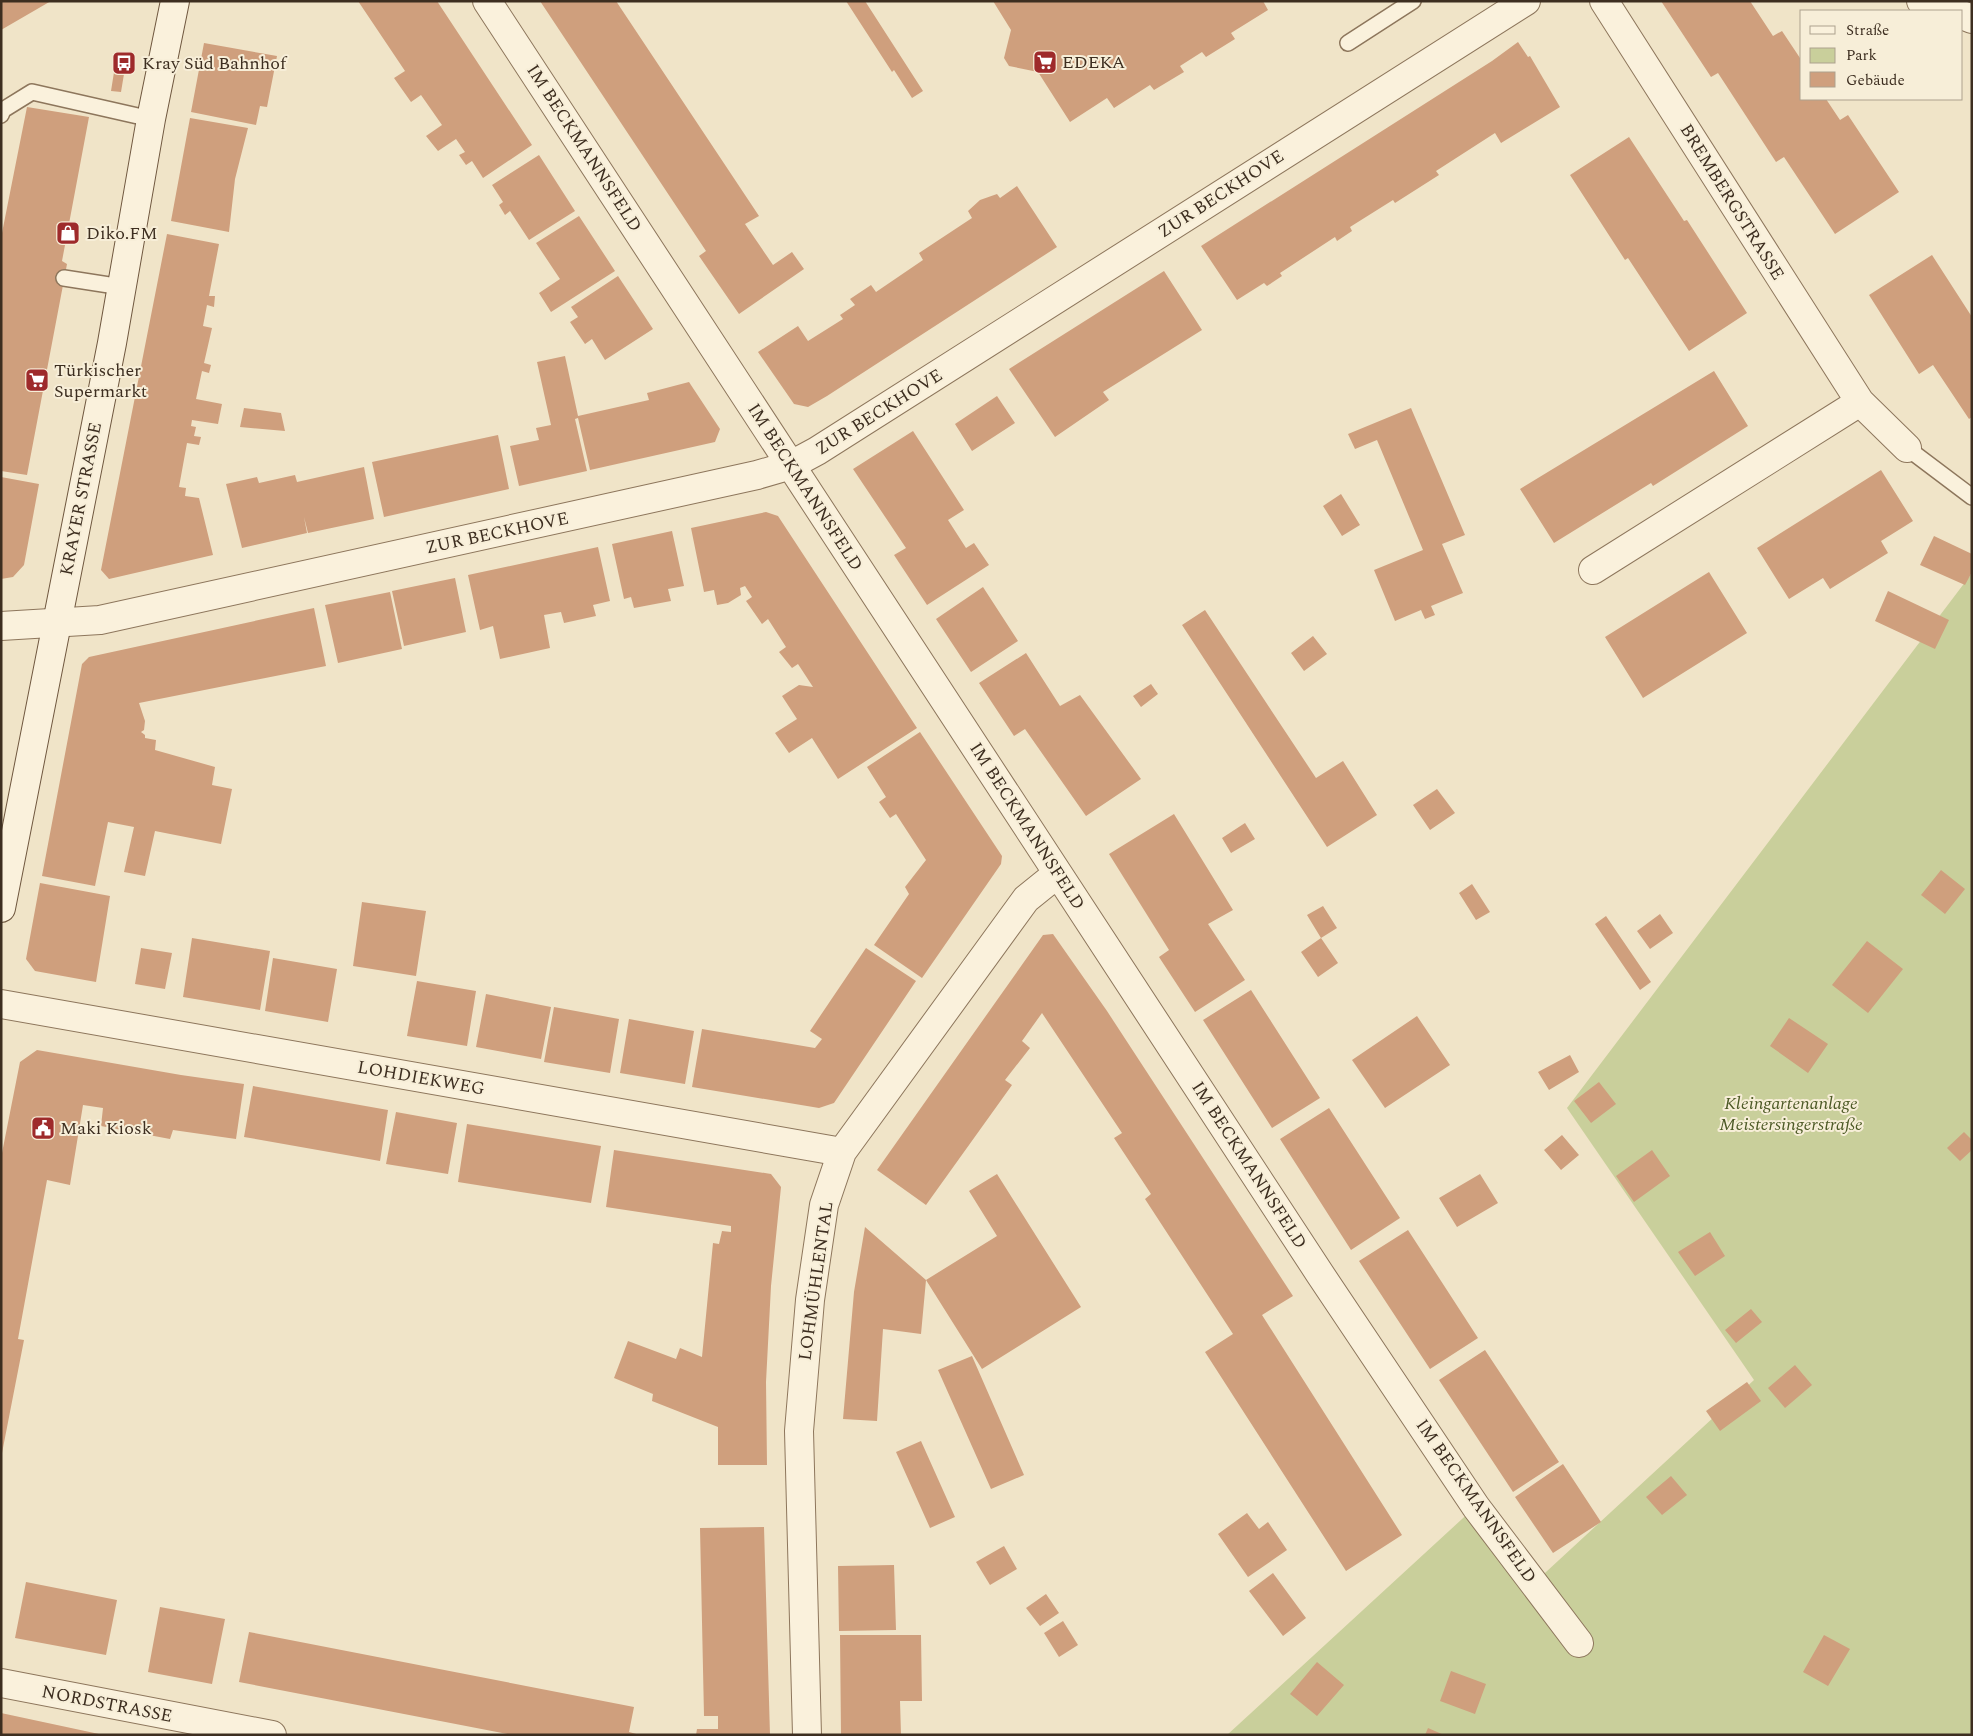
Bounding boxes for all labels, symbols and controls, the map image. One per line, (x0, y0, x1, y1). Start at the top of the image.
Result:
legend (1800, 10, 1963, 100)
text: Straße (1846, 19, 1889, 42)
text: Park (1846, 44, 1877, 67)
supermarket icon: EDEKA (1032, 49, 1058, 75)
place label: EDEKA (1062, 49, 1125, 76)
bus stop icon: Kray Süd Bahnhof (111, 50, 137, 76)
place label: Kray Süd Bahnhof (142, 50, 288, 77)
street label: IM BECKMANNSFELD (520, 59, 648, 237)
text: Gebäude (1846, 69, 1905, 92)
street label: BREMBERGSTRASSE (1673, 119, 1791, 285)
street label: ZUR BECKHOVE (1153, 143, 1289, 245)
shop icon: Diko.FM (55, 220, 81, 246)
place label: Diko.FM (86, 220, 158, 247)
place label: Türkischer Supermarkt (54, 357, 147, 405)
street label: ZUR BECKHOVE (810, 362, 948, 462)
supermarket icon: Türkischer Supermarkt (24, 367, 50, 393)
street label: IM BECKMANNSFELD (741, 398, 869, 576)
street label: KRAYER STRASSE (53, 420, 109, 578)
street label: ZUR BECKHOVE (423, 505, 571, 561)
street label: IM BECKMANNSFELD (963, 737, 1091, 915)
street label: LOHDIEKWEG (355, 1054, 487, 1102)
street label: IM BECKMANNSFELD (1185, 1076, 1313, 1254)
park label: Kleingartenanlage Meistersingerstraße (1719, 1090, 1863, 1138)
public building icon: Maki Kiosk (30, 1115, 56, 1141)
place label: Maki Kiosk (60, 1115, 152, 1142)
street label: LOHMÜHLENTAL (791, 1200, 841, 1362)
street label: IM BECKMANNSFELD (1409, 1413, 1543, 1589)
street label: NORDSTRASSE (39, 1678, 175, 1730)

